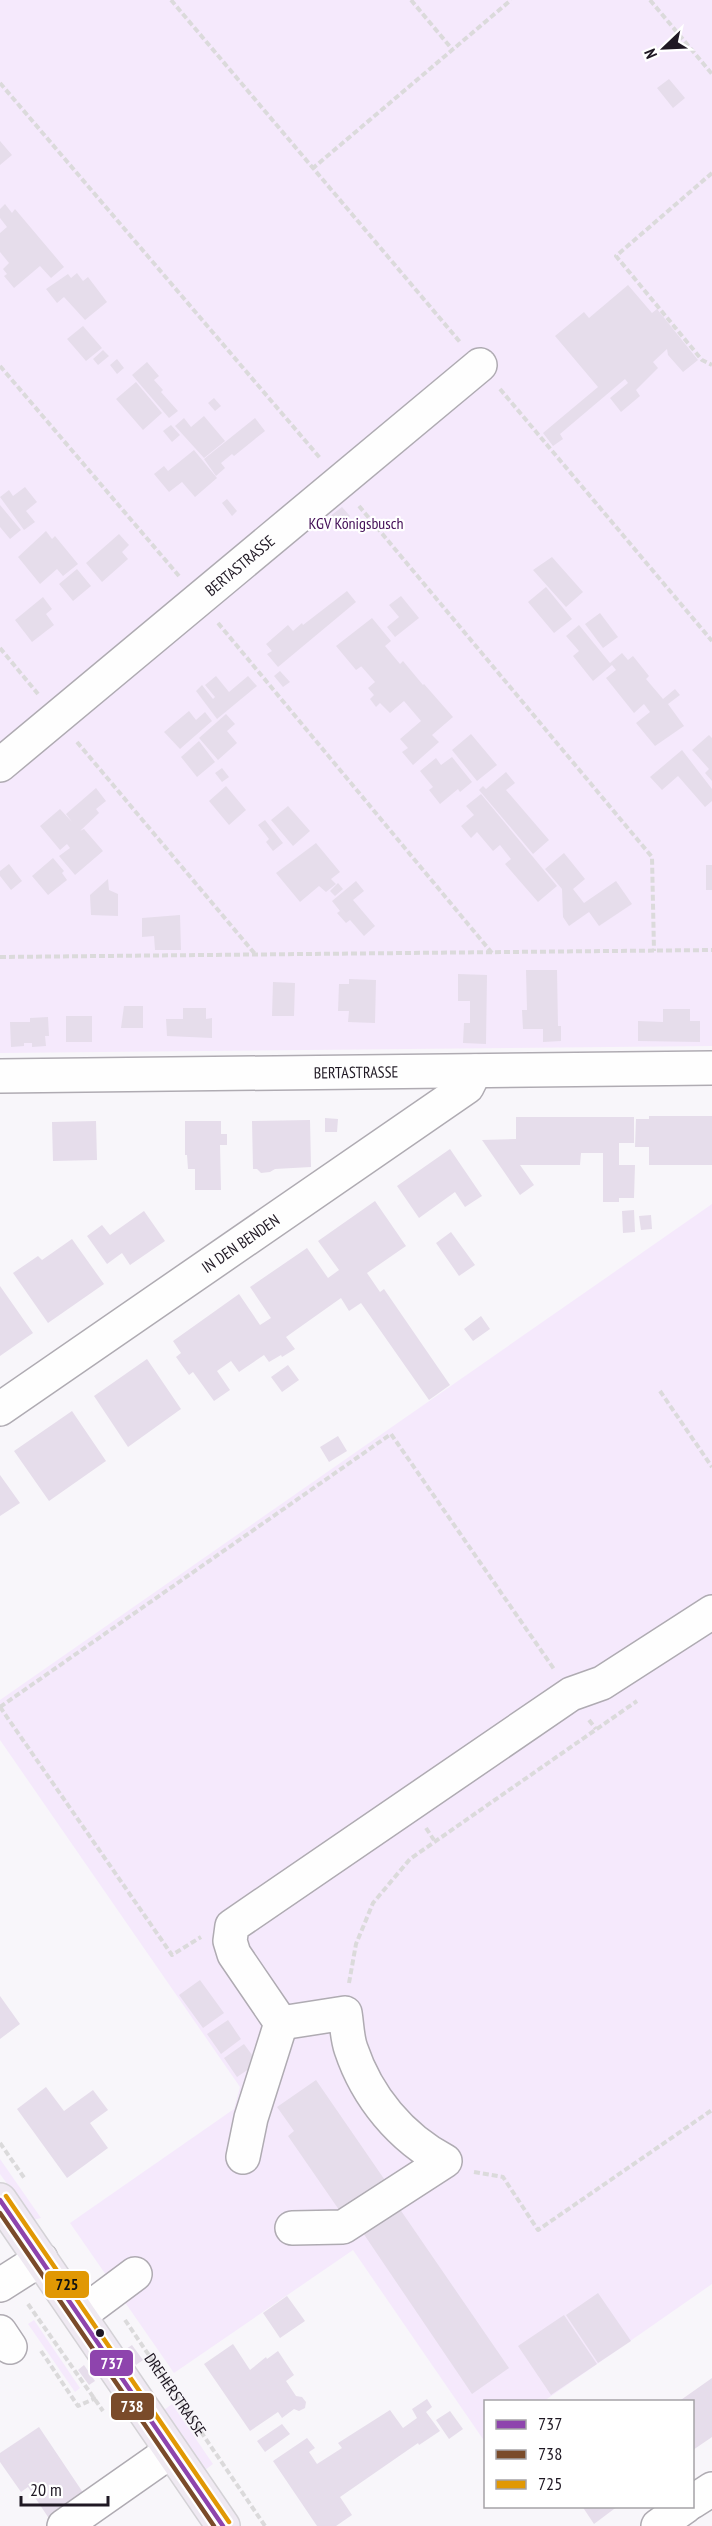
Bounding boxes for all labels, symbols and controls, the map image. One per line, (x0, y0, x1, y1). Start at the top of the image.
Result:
north arrow (634, 18, 694, 78)
text: N (639, 46, 661, 62)
park label: KGV Königsbusch (309, 513, 403, 533)
street label: BERTASTRASSE (201, 530, 279, 600)
street label: BERTASTRASSE (314, 1062, 399, 1082)
street label: IN DEN BENDEN (198, 1209, 283, 1277)
line badge: 725 (44, 2270, 90, 2299)
text: 725 (56, 2274, 78, 2294)
unlabelled marker (94, 2327, 106, 2339)
line badge: 737 (89, 2349, 134, 2377)
street label: DREHERSTRASSE (140, 2349, 211, 2440)
text: 737 (101, 2353, 123, 2373)
line badge: 738 (110, 2392, 155, 2421)
text: 738 (121, 2396, 143, 2416)
legend (484, 2400, 694, 2508)
text: 737 (538, 2412, 562, 2435)
text: 738 (538, 2442, 562, 2465)
scale bar (21, 2469, 108, 2507)
text: 725 (538, 2472, 562, 2495)
text: 20 m (30, 2478, 62, 2501)

